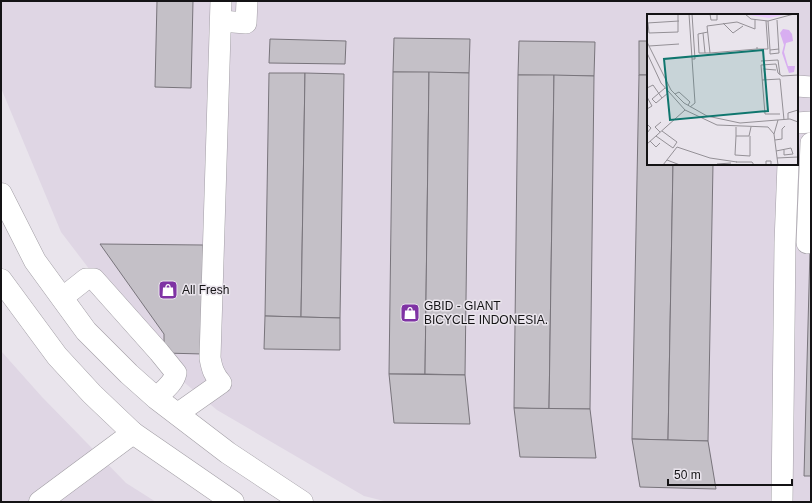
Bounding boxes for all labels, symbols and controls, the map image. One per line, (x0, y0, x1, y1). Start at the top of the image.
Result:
inset map (647, 14, 798, 165)
shop icon: All Fresh (157, 279, 179, 301)
place label: All Fresh (182, 283, 229, 297)
place label: GBID - GIANT BICYCLE INDONESIA. (424, 299, 548, 327)
shop icon: GBID - GIANT BICYCLE INDONESIA. (399, 302, 421, 324)
scale bar (668, 461, 792, 487)
text: 50 m (674, 468, 701, 482)

